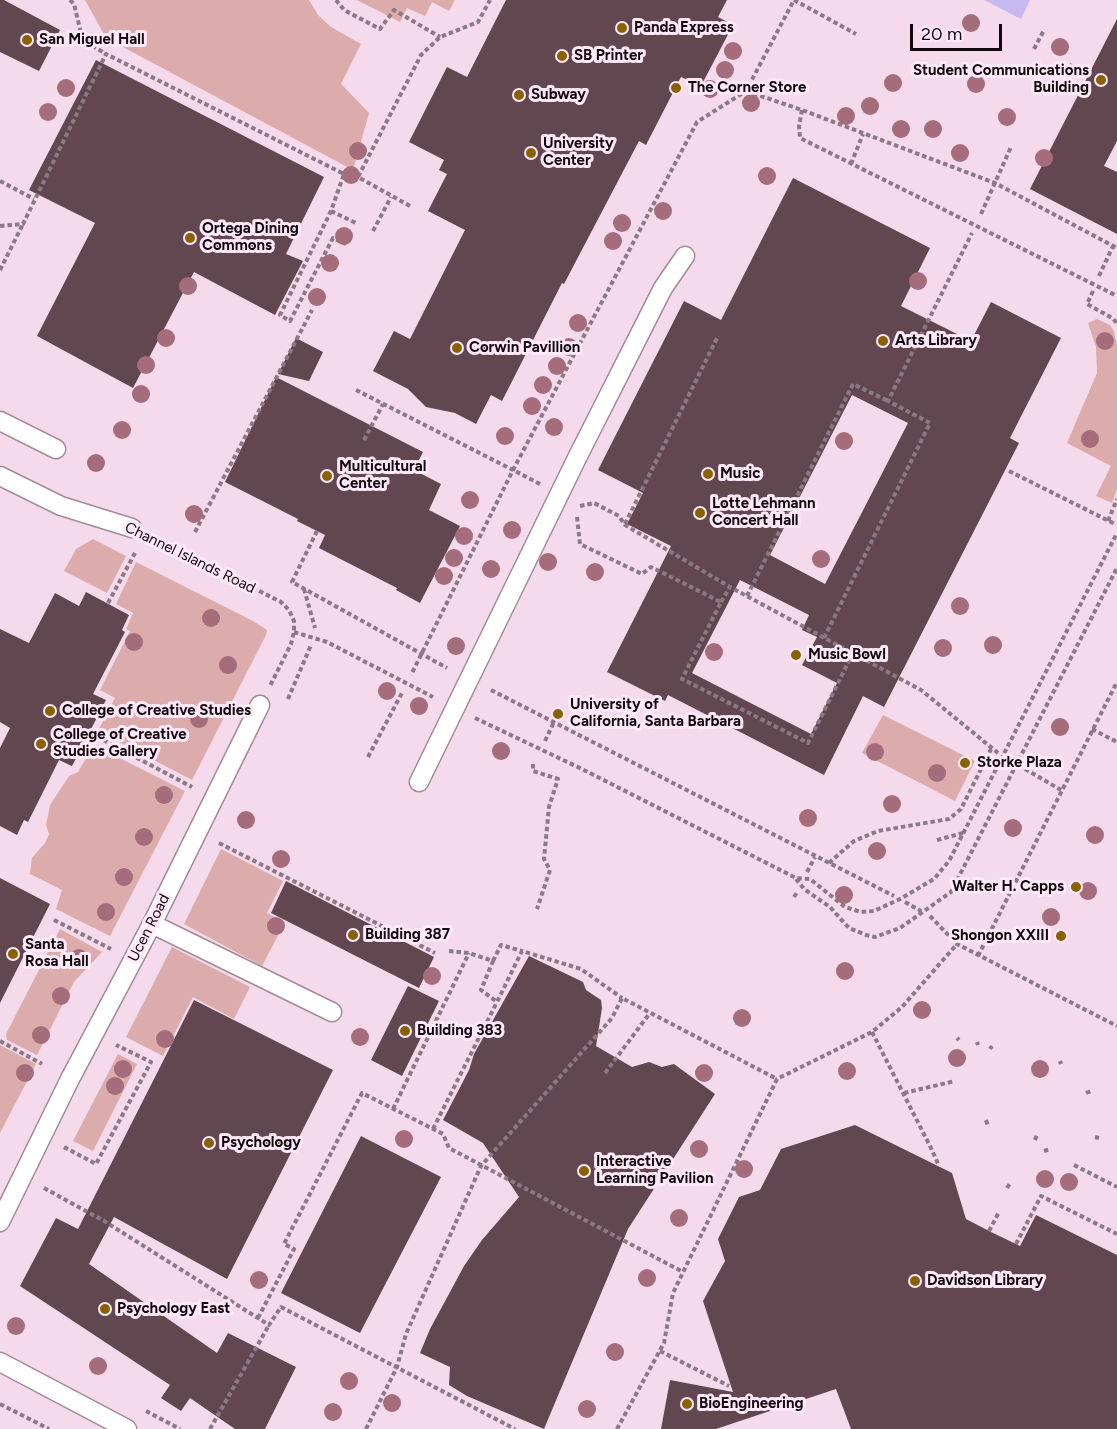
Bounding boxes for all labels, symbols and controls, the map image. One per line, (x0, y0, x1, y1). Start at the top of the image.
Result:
scale bar (913, 12, 1004, 50)
place label: Panda Express (634, 19, 734, 37)
marker: Panda Express (615, 21, 629, 35)
text: 20 m (921, 23, 962, 45)
place label: San Miguel Hall (39, 31, 145, 49)
marker: San Miguel Hall (20, 33, 34, 47)
place label: SB Printer (574, 47, 643, 65)
marker: SB Printer (555, 49, 569, 63)
place label: Student Communications Building (913, 62, 1089, 97)
marker: Student Communications Building (1094, 73, 1108, 87)
place label: The Corner Store (688, 79, 806, 97)
marker: The Corner Store (669, 81, 683, 95)
place label: Subway (531, 86, 586, 104)
marker: Subway (512, 88, 526, 102)
place label: University Center (543, 135, 614, 170)
marker: University Center (524, 146, 538, 160)
place label: Ortega Dining Commons (202, 220, 299, 255)
marker: Ortega Dining Commons (183, 231, 197, 245)
place label: Arts Library (895, 332, 977, 350)
marker: Arts Library (876, 334, 890, 348)
place label: Corwin Pavillion (469, 339, 580, 357)
marker: Corwin Pavillion (450, 341, 464, 355)
place label: Multicultural Center (339, 458, 426, 493)
place label: Music (720, 465, 760, 483)
marker: Music (701, 467, 715, 481)
marker: Multicultural Center (320, 469, 334, 483)
place label: Lotte Lehmann Concert Hall (712, 495, 816, 530)
marker: Lotte Lehmann Concert Hall (693, 506, 707, 520)
street label: Channel Islands Road (122, 519, 258, 597)
place label: Music Bowl (808, 646, 886, 664)
marker: Music Bowl (789, 648, 803, 662)
place label: University of California, Santa Barbara (570, 696, 741, 731)
place label: College of Creative Studies (62, 702, 251, 720)
marker: College of Creative Studies (43, 704, 57, 718)
marker: University of California, Santa Barbara (551, 707, 565, 721)
place label: College of Creative Studies Gallery (53, 726, 187, 761)
marker: College of Creative Studies Gallery (34, 737, 48, 751)
place label: Storke Plaza (977, 754, 1062, 772)
marker: Storke Plaza (958, 756, 972, 770)
place label: Walter H. Capps (952, 878, 1064, 896)
marker: Walter H. Capps (1069, 880, 1083, 894)
street label: Ucen Road (124, 891, 174, 965)
place label: Building 387 (365, 926, 450, 944)
place label: Shongon XXIII (951, 927, 1049, 945)
marker: Building 387 (346, 928, 360, 942)
marker: Shongon XXIII (1054, 929, 1068, 943)
place label: Santa Rosa Hall (25, 936, 89, 971)
marker: Santa Rosa Hall (6, 947, 20, 961)
place label: Building 383 (417, 1022, 502, 1040)
marker: Building 383 (398, 1024, 412, 1038)
place label: Psychology (221, 1134, 301, 1152)
marker: Psychology (202, 1136, 216, 1150)
place label: Interactive Learning Pavilion (596, 1153, 713, 1188)
marker: Interactive Learning Pavilion (577, 1164, 591, 1178)
place label: Davidson Library (927, 1272, 1043, 1290)
marker: Davidson Library (908, 1274, 922, 1288)
place label: Psychology East (117, 1300, 230, 1318)
marker: Psychology East (98, 1302, 112, 1316)
place label: BioEngineering (699, 1395, 803, 1413)
marker: BioEngineering (680, 1397, 694, 1411)

